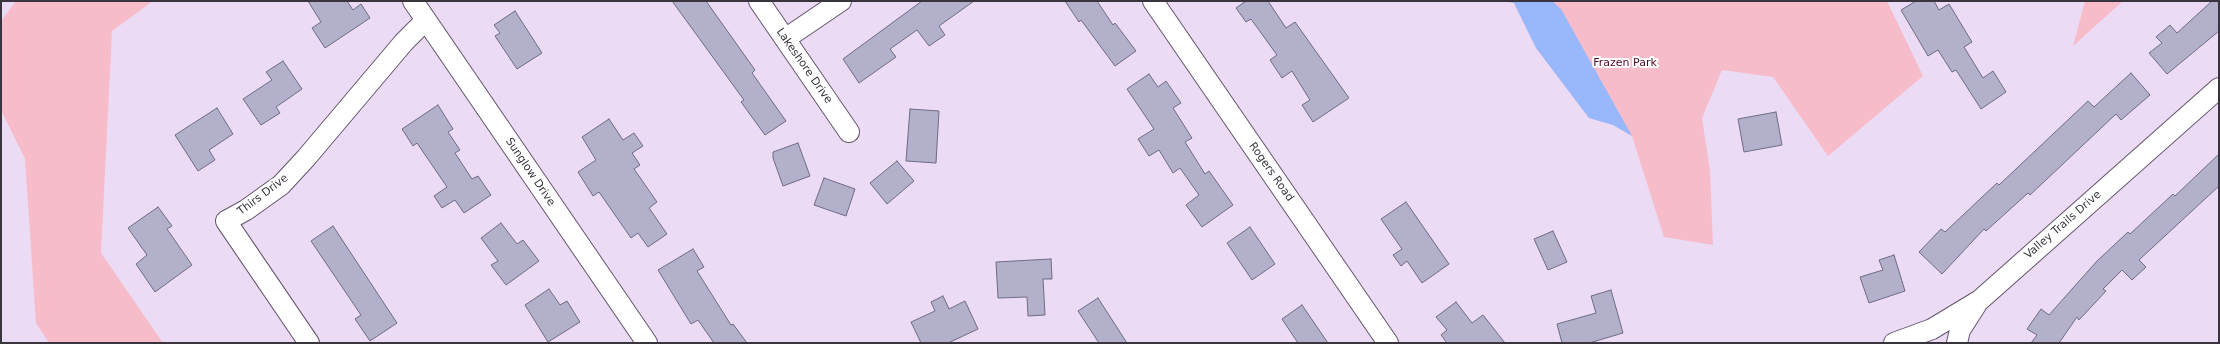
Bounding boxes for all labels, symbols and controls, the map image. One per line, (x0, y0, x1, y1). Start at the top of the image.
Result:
street label: Lakeshore Drive (773, 26, 835, 106)
park label: Frazen Park (1593, 56, 1657, 70)
street label: Sunglow Drive (502, 135, 558, 209)
street label: Rogers Road (1246, 140, 1296, 204)
street label: Thirs Drive (235, 172, 291, 218)
street label: Valley Trails Drive (2022, 188, 2104, 262)

